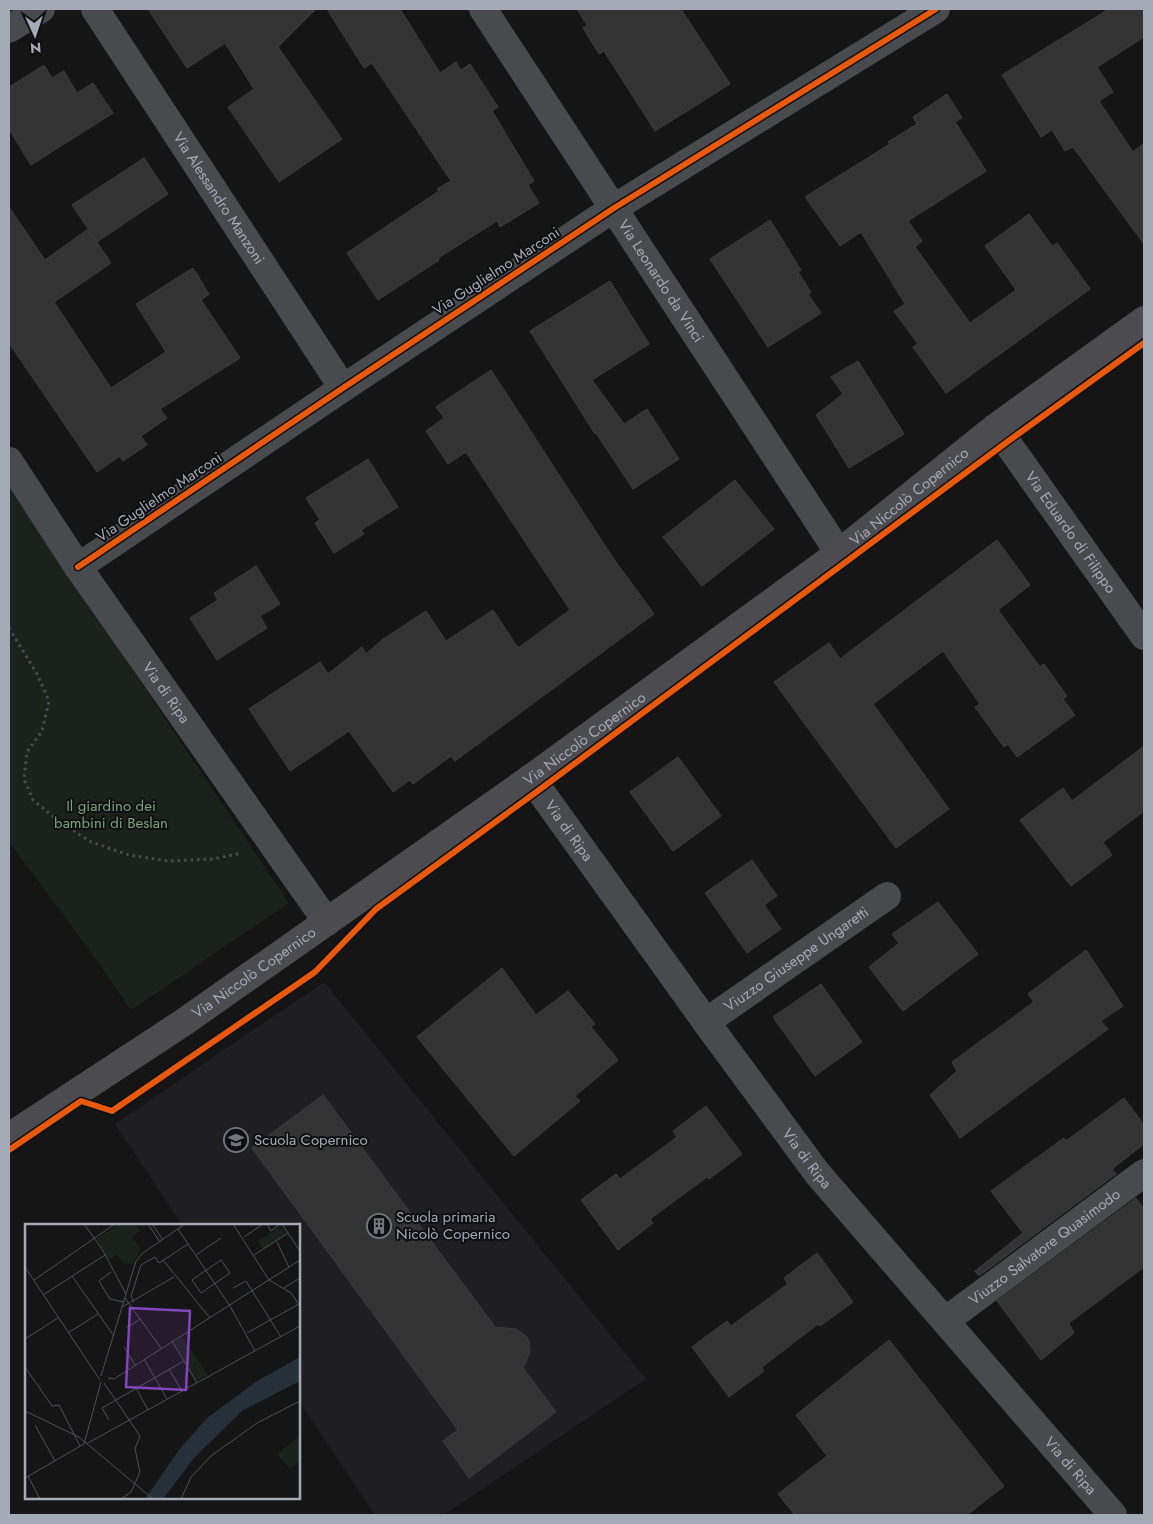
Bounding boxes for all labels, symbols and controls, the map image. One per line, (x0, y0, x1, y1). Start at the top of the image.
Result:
north arrow (10, 10, 60, 60)
text: N (30, 38, 42, 58)
street label: Via Alessandro Manzoni (167, 128, 270, 269)
street label: Via Leonardo da Vinci (613, 215, 709, 347)
street label: Via Guglielmo Marconi (428, 221, 564, 321)
street label: Via Niccolò Copernico (845, 442, 973, 551)
street label: Via Guglielmo Marconi (92, 447, 226, 547)
street label: Via Eduardo di Filippo (1020, 467, 1121, 598)
street label: Via di Ripa (137, 657, 195, 728)
street label: Via Niccolò Copernico (519, 687, 650, 791)
park label: Il giardino dei bambini di Beslan (54, 795, 168, 834)
street label: Via di Ripa (539, 796, 598, 866)
street label: Viuzzo Giuseppe Ungaretti (719, 901, 873, 1017)
street label: Via Niccolò Copernico (188, 922, 320, 1024)
street label: Via di Ripa (777, 1124, 837, 1194)
school or university icon: Scuola Copernico (223, 1127, 249, 1153)
place label: Scuola Copernico (254, 1129, 368, 1151)
street label: Viuzzo Salvatore Quasimodo (964, 1183, 1125, 1311)
place label: Scuola primaria Nicolò Copernico (396, 1206, 510, 1245)
building icon: Scuola primaria Nicolò Copernico (366, 1213, 392, 1239)
inset map (25, 1224, 300, 1499)
street label: Via di Ripa (1039, 1432, 1102, 1500)

